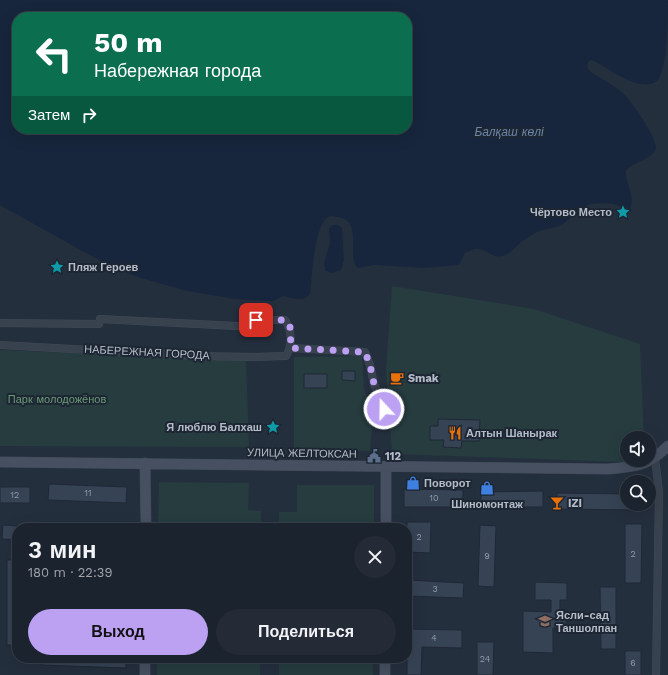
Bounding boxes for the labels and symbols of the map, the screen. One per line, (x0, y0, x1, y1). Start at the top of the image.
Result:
water label: Балқаш көлі (474, 125, 544, 139)
place icon: Чёртово Место (615, 204, 631, 220)
place label: Чёртово Место (530, 206, 612, 219)
place icon: Пляж Героев (49, 259, 65, 275)
place label: Пляж Героев (68, 261, 139, 274)
pin (239, 303, 273, 337)
street label: НАБЕРЕЖНАЯ ГОРОДА (84, 343, 211, 362)
cafe icon: Smak (389, 370, 405, 386)
place label: Smak (408, 372, 439, 385)
position arrow (363, 388, 405, 430)
park label: Парк молодожёнов (8, 393, 106, 406)
place icon: Я люблю Балхаш (265, 419, 281, 435)
place label: Я люблю Балхаш (166, 421, 262, 434)
restaurant icon: Алтын Шанырак (447, 425, 463, 441)
place label: Алтын Шанырак (466, 427, 558, 440)
street label: УЛИЦА ЖЕЛТОКСАН (247, 446, 357, 461)
public building icon: 112 (366, 448, 382, 464)
place label: 112 (385, 450, 401, 463)
shop icon: Поворот (405, 475, 421, 491)
place label: Поворот (424, 477, 471, 490)
shop icon: Шиномонтаж (479, 480, 495, 496)
house number: 11 (84, 488, 92, 498)
house number: 12 (11, 490, 19, 500)
house number: 10 (429, 493, 439, 503)
bar icon: IZI (549, 495, 565, 511)
place label: IZI (568, 497, 582, 510)
place label: Шиномонтаж (451, 498, 523, 511)
house number: 2 (416, 532, 422, 542)
house number: 2 (630, 549, 636, 559)
house number: 9 (484, 551, 490, 561)
house number: 3 (432, 584, 438, 594)
place label: Ясли-сад Таншолпан (556, 609, 617, 635)
school or university icon: Ясли-сад Таншолпан (537, 613, 553, 629)
house number: 4 (431, 633, 437, 643)
house number: 24 (480, 654, 491, 664)
house number: 6 (630, 658, 636, 668)

